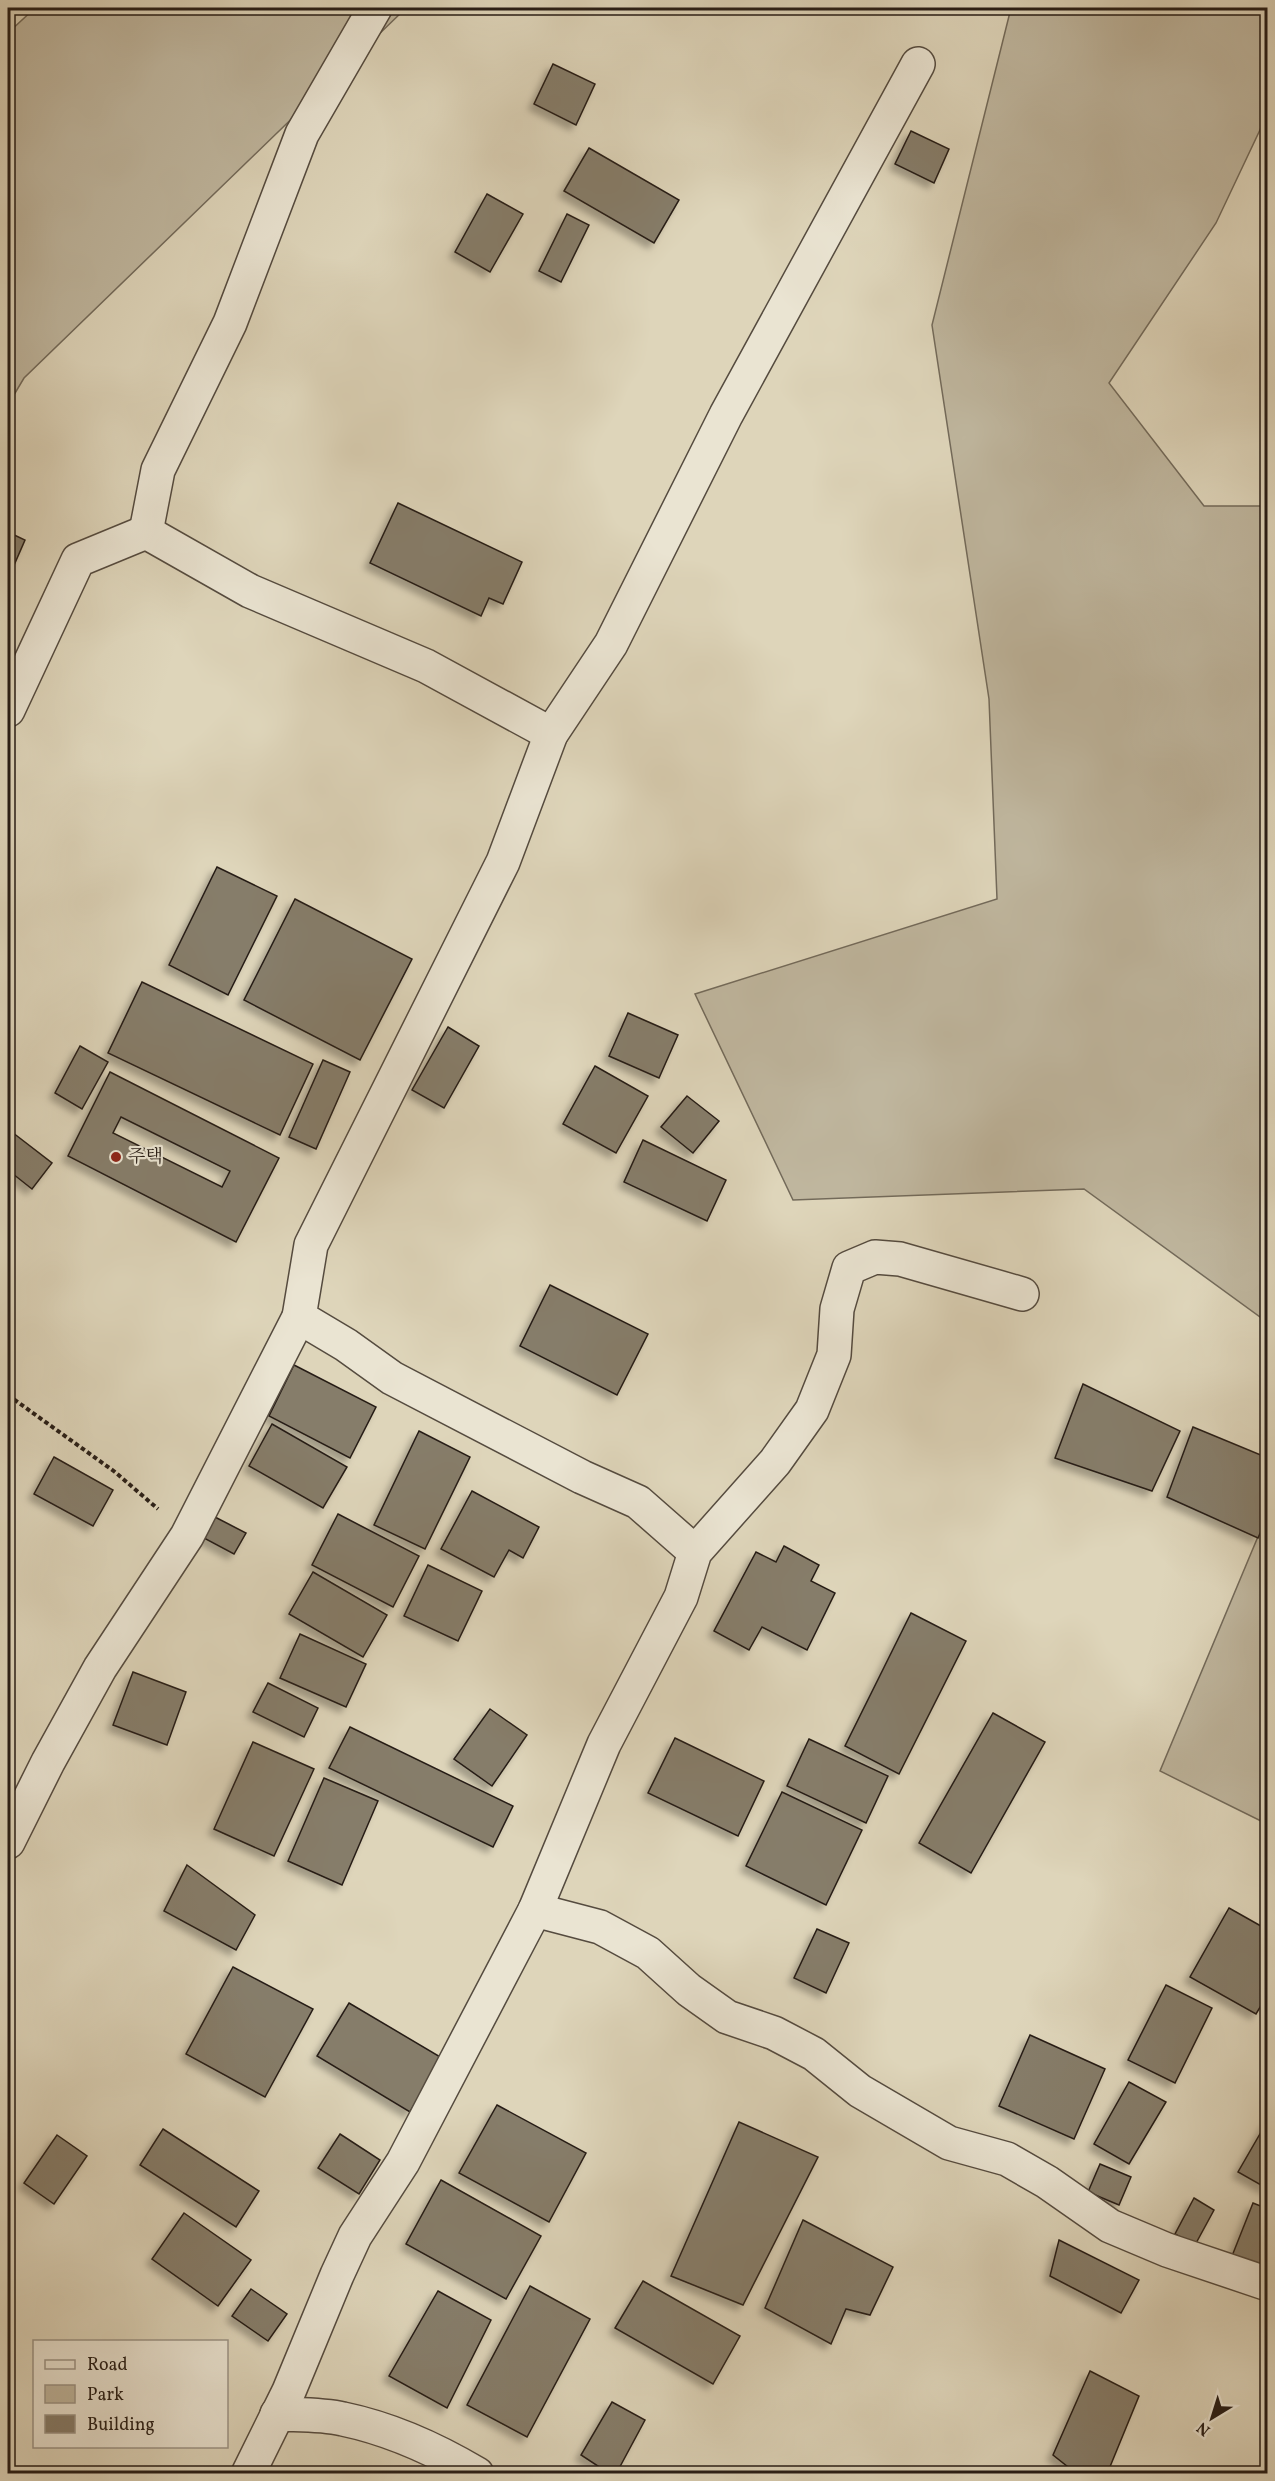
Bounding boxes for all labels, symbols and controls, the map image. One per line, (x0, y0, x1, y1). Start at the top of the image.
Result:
place label: 주택 (128, 1145, 163, 1170)
marker: 주택 (109, 1150, 123, 1164)
legend (33, 2340, 228, 2448)
text: Road (87, 2353, 128, 2378)
text: Park (87, 2383, 124, 2408)
north arrow (1182, 2388, 1242, 2448)
text: Building (87, 2413, 155, 2438)
text: N (1192, 2416, 1215, 2440)

